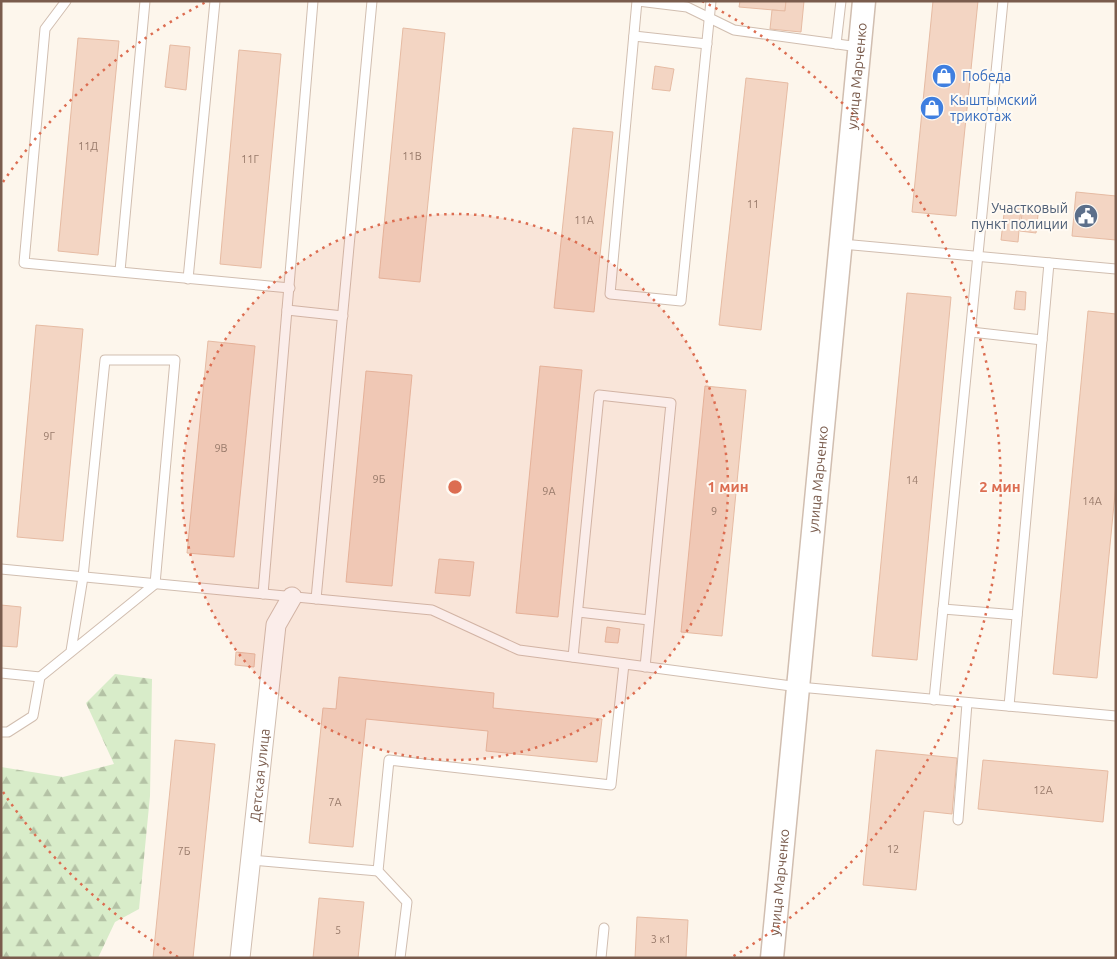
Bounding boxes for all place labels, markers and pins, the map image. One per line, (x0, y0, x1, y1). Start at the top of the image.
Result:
shop icon: Победа (931, 63, 957, 89)
place label: Победа (962, 68, 1011, 84)
place label: Кыштымский трикотаж (950, 92, 1037, 124)
shop icon: Кыштымский трикотаж (919, 95, 945, 121)
place label: Участковый пункт полиции (971, 200, 1068, 232)
public building icon: Участковый пункт полиции (1073, 203, 1099, 229)
centre of rings (446, 478, 464, 496)

